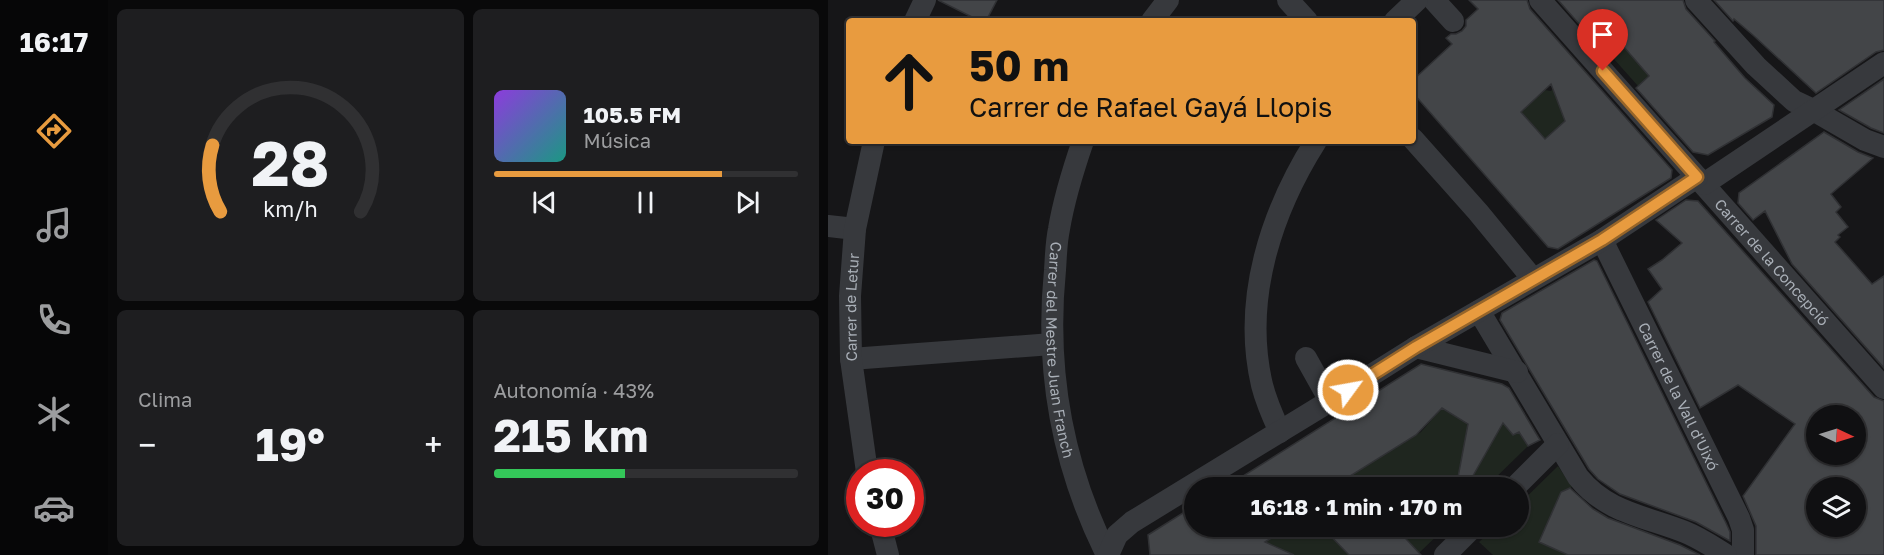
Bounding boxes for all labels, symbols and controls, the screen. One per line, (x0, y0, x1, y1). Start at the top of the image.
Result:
pin (1577, 9, 1628, 71)
icon: arrive (1586, 18, 1619, 51)
text: 16:17 (20, 26, 88, 58)
text: 50 m (969, 40, 1069, 90)
icon: ahead (870, 42, 948, 120)
text: Carrer de Rafael Gayá Llopis (969, 91, 1332, 123)
text: 105.5 FM (584, 101, 681, 128)
icon: directions (33, 110, 75, 152)
text: 28 (251, 125, 329, 200)
text: Música (584, 128, 651, 152)
icon: previous (528, 186, 561, 219)
icon: pause (629, 186, 662, 219)
icon: next (731, 186, 764, 219)
street label: Carrer de la Concepció (1711, 195, 1833, 329)
text: km/h (263, 196, 318, 222)
icon: music (33, 204, 75, 246)
street label: Carrer del Mestre Juan Franch (1043, 241, 1078, 460)
street label: Carrer de Letur (841, 252, 862, 361)
icon: phone (33, 299, 75, 341)
street label: Carrer de la Vall d'Uixó (1635, 319, 1723, 473)
position arrow (1316, 358, 1380, 422)
text: Autonomía · 43% (494, 378, 654, 402)
text: Clima (138, 387, 192, 411)
icon: climate (33, 393, 75, 435)
north arrow (1806, 405, 1866, 465)
map controls (1806, 405, 1866, 537)
text: 215 km (494, 408, 648, 462)
text: 19° (256, 417, 325, 471)
text: − (138, 425, 156, 464)
text: + (424, 425, 443, 464)
speed limit sign: 30 (846, 459, 924, 537)
button: layers (1806, 477, 1866, 537)
icon: car (33, 487, 75, 529)
text: 16:18 · 1 min · 170 m (1251, 493, 1462, 520)

